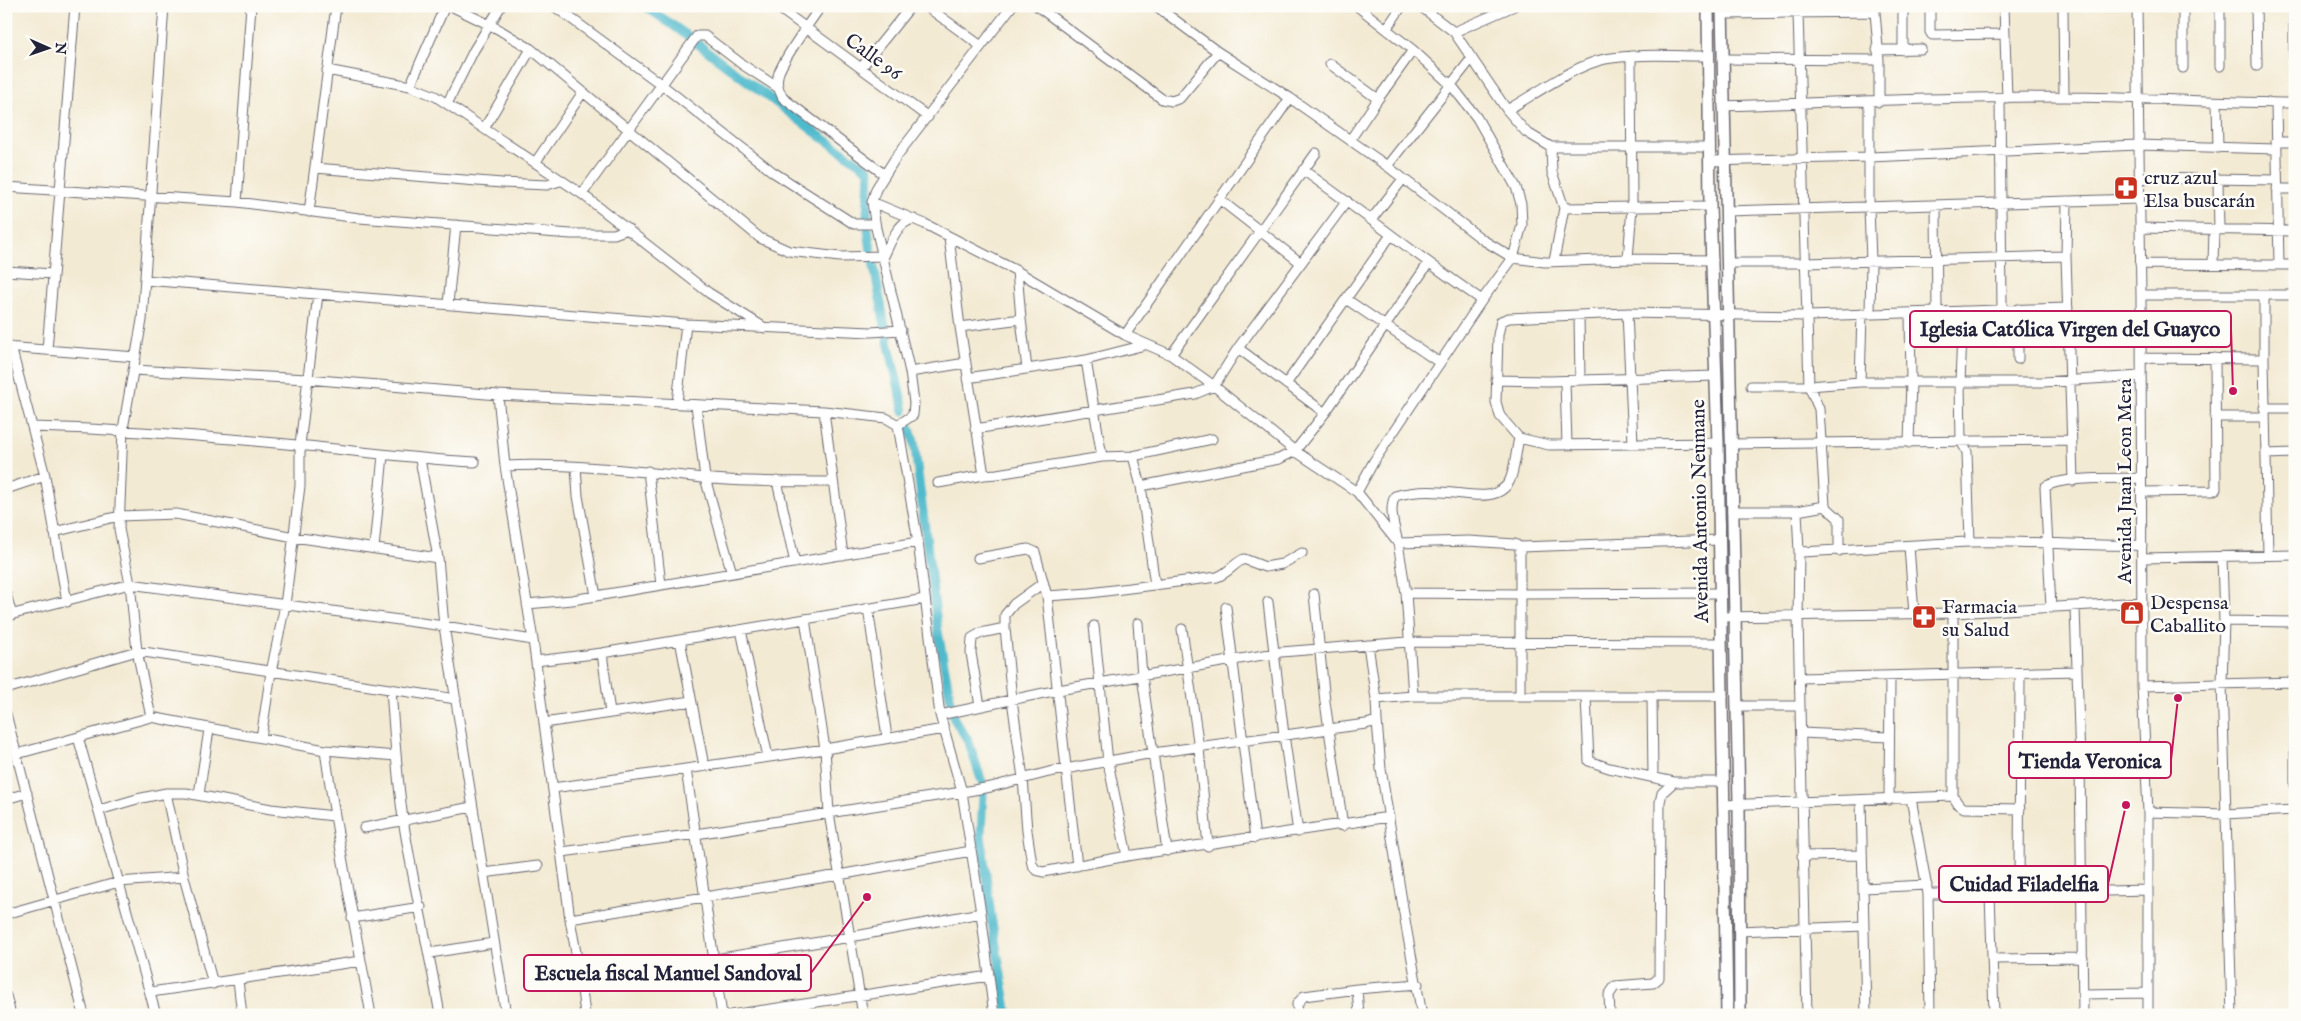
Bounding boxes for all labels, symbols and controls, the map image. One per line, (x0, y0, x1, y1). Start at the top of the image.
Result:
north arrow (22, 22, 72, 72)
street label: Calle 96 (840, 28, 907, 87)
text: N (51, 41, 69, 55)
place label: cruz azul Elsa buscarán (2144, 166, 2256, 214)
pharmacy icon: cruz azul Elsa buscarán (2113, 175, 2139, 201)
callout: Iglesia Católica Virgen del Guayco (1910, 311, 2231, 347)
text: Iglesia Católica Virgen del Guayco (1920, 317, 2221, 344)
street label: Avenida Juan Leon Mera (2113, 378, 2138, 585)
street label: Avenida Antonio Neumane (1686, 399, 1715, 624)
place label: Despensa Caballito (2150, 591, 2229, 639)
place label: Farmacia su Salud (1942, 595, 2017, 643)
shop icon: Despensa Caballito (2119, 600, 2145, 626)
pharmacy icon: Farmacia su Salud (1911, 604, 1937, 630)
callout: Tienda Veronica (2009, 742, 2171, 778)
text: Tienda Veronica (2018, 749, 2162, 776)
callout: Cuidad Filadelfia (1939, 866, 2108, 902)
text: Cuidad Filadelfia (1949, 872, 2100, 899)
callout: Escuela fiscal Manuel Sandoval (524, 955, 811, 991)
text: Escuela fiscal Manuel Sandoval (534, 961, 803, 988)

